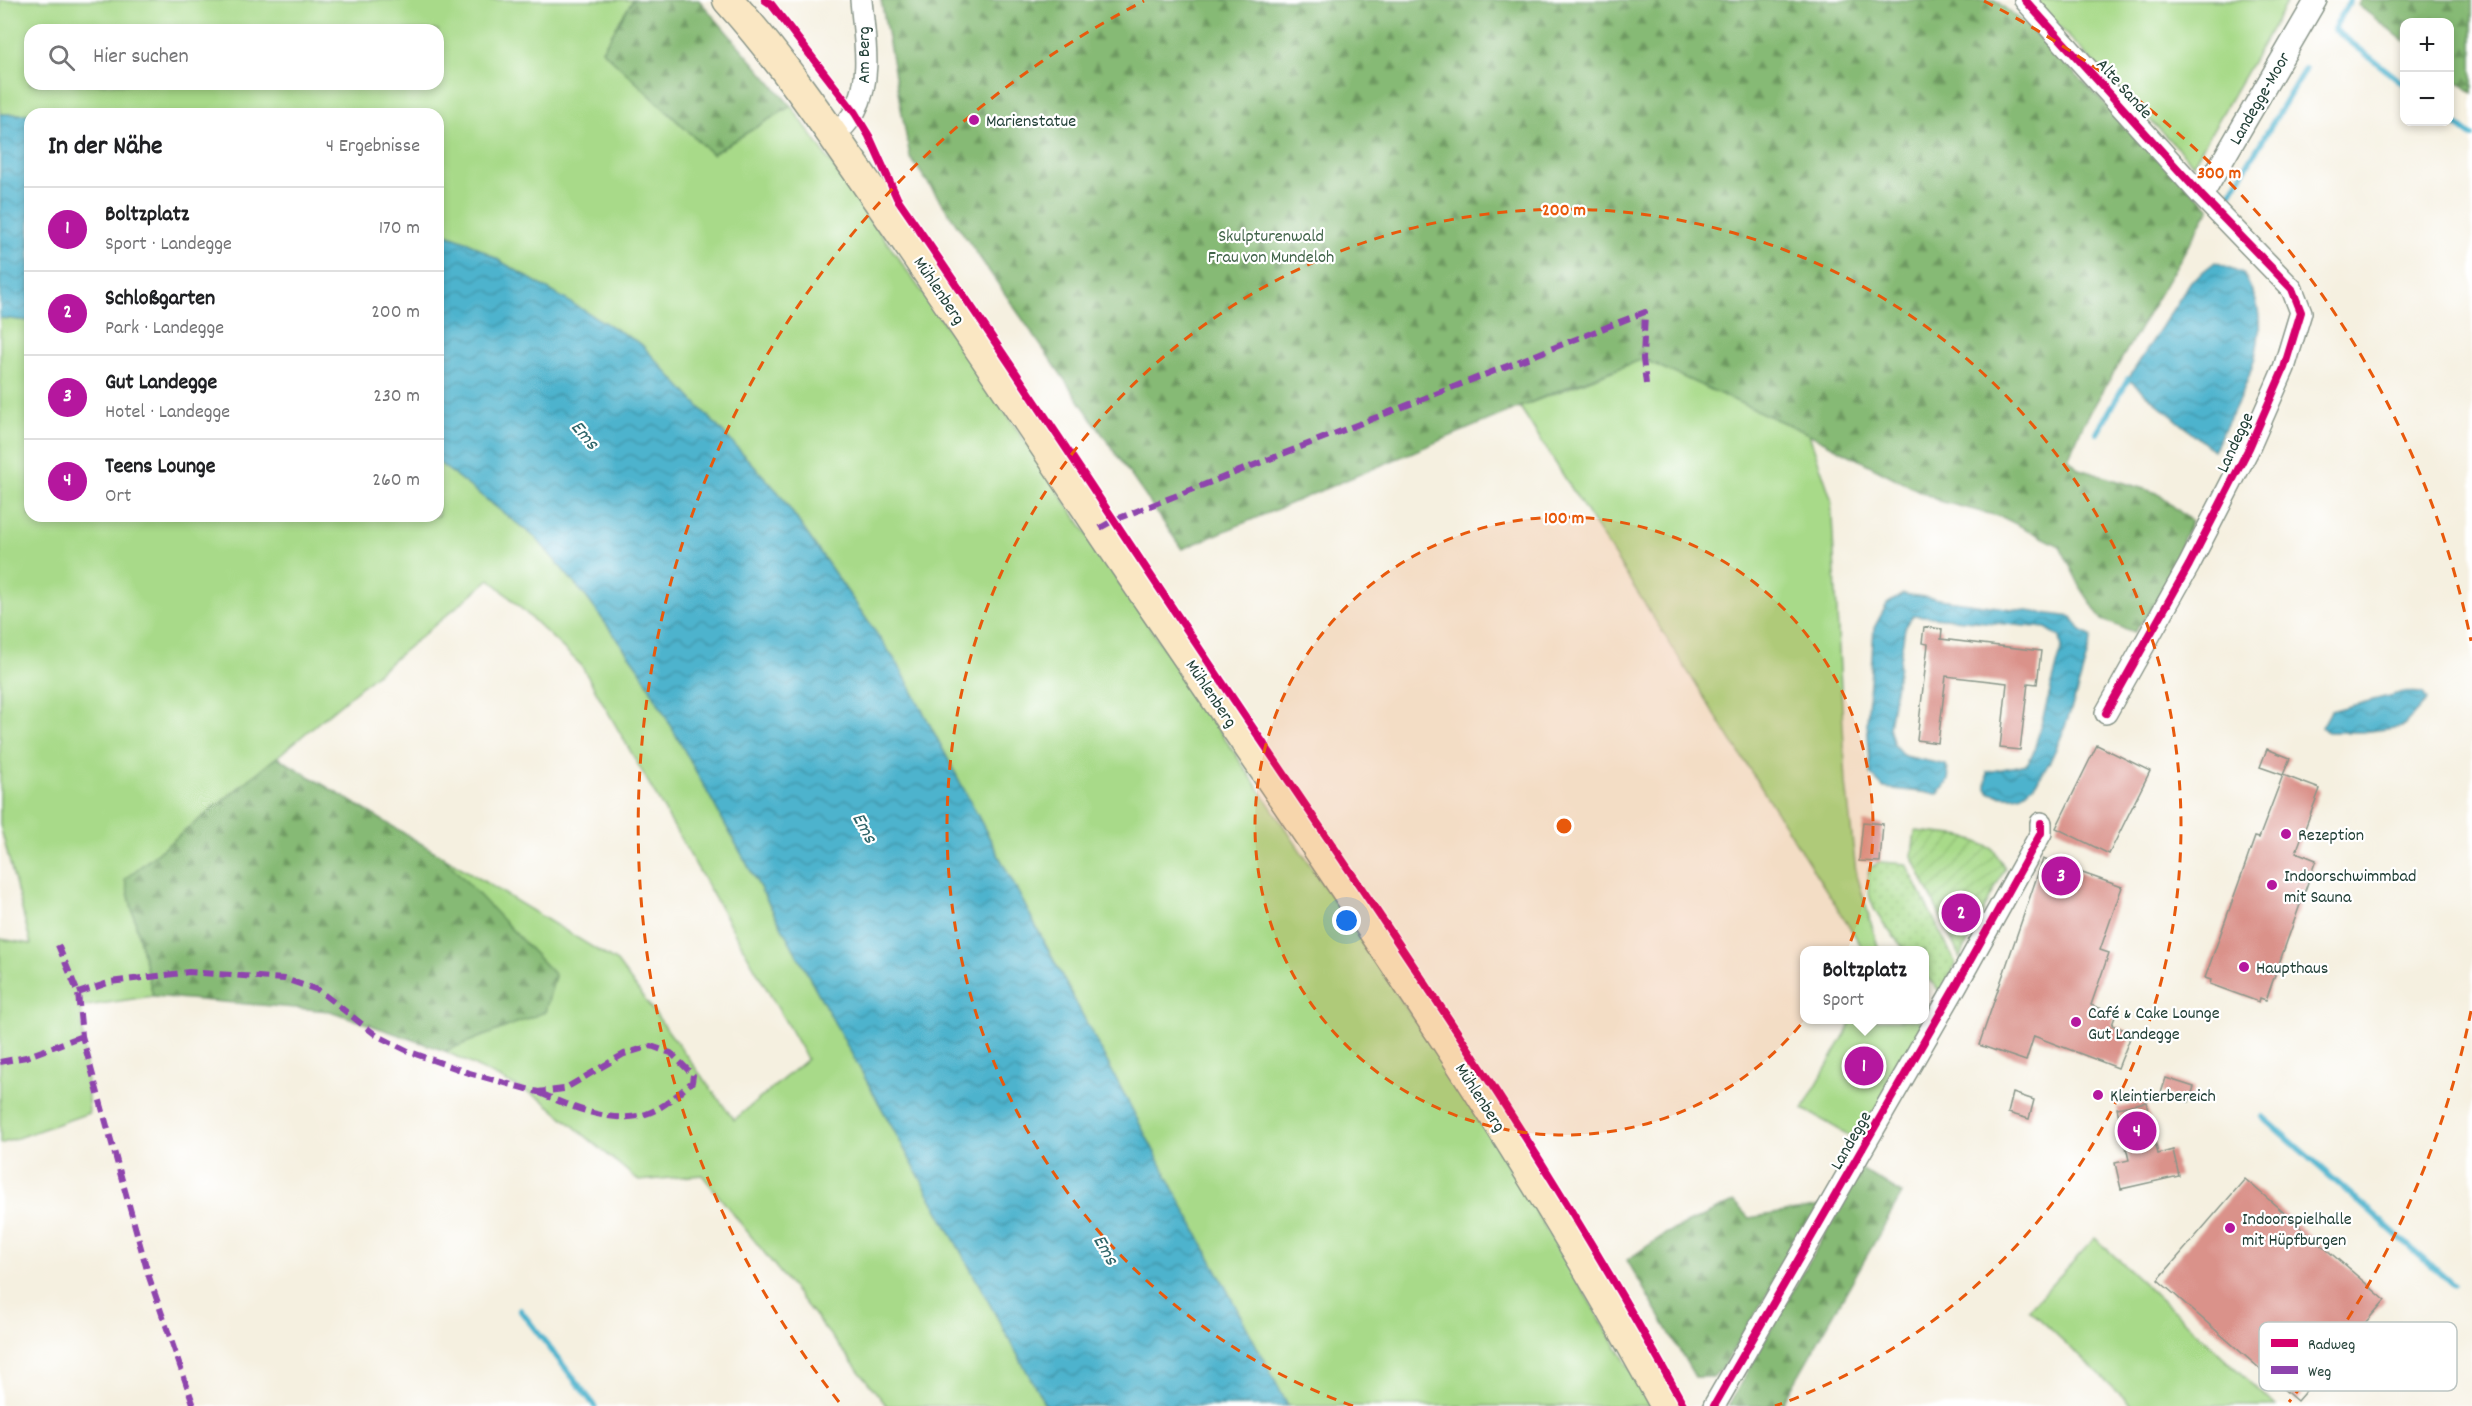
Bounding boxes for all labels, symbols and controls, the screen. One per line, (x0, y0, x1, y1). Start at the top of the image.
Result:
map controls (2400, 18, 2454, 126)
button: + (2400, 18, 2454, 72)
search box (24, 24, 444, 90)
street label: Am Berg (853, 26, 878, 84)
icon: search (45, 41, 78, 74)
text: Hier suchen (93, 42, 189, 73)
street label: Landegge-Moor (2224, 48, 2298, 150)
street label: Alte Sande (2089, 54, 2157, 126)
button: − (2400, 72, 2454, 126)
place label: Marienstatue (986, 110, 1076, 135)
marker: Marienstatue (967, 113, 981, 127)
text: In der Nähe (48, 129, 162, 166)
text: 4 Ergebnisse (326, 133, 420, 161)
text: 300 m (2197, 162, 2241, 187)
text: 200 m (1542, 199, 1586, 224)
text: Boltzplatz (105, 200, 189, 231)
text: 1 (65, 215, 70, 243)
text: 170 m (379, 215, 420, 243)
park label: Skulpturenwald Frau von Mundeloh (1208, 225, 1334, 271)
text: Sport · Landegge (105, 231, 232, 259)
street label: Mühlenberg (906, 252, 970, 331)
text: Schloßgarten (105, 284, 215, 315)
text: 2 (63, 299, 72, 327)
text: 200 m (371, 299, 420, 327)
text: Park · Landegge (105, 315, 224, 343)
text: Gut Landegge (105, 368, 217, 399)
text: 3 (63, 383, 72, 411)
text: 230 m (373, 383, 420, 411)
text: Hotel · Landegge (105, 399, 230, 427)
street label: Landegge (2211, 409, 2261, 477)
water label: Ems (563, 415, 605, 457)
text: Teens Lounge (105, 452, 215, 483)
text: 4 (63, 467, 72, 495)
text: 260 m (372, 467, 420, 495)
text: Ort (105, 483, 131, 511)
text: 100 m (1544, 507, 1584, 532)
street label: Mühlenberg (1178, 655, 1242, 734)
water label: Ems (844, 808, 883, 849)
centre of rings (1554, 816, 1574, 836)
place label: Rezeption (2298, 824, 2364, 849)
marker: Rezeption (2279, 827, 2293, 841)
pin: 3 (2042, 854, 2080, 898)
place label: Indoorschwimmbad mit Sauna (2284, 865, 2416, 911)
marker: Indoorschwimmbad mit Sauna (2265, 878, 2279, 892)
pin: 2 (1942, 890, 1980, 936)
your location (1332, 906, 1361, 935)
popup (1800, 946, 1929, 1024)
text: Boltzplatz (1822, 956, 1907, 987)
place label: Haupthaus (2256, 957, 2328, 982)
marker: Haupthaus (2237, 960, 2251, 974)
text: Sport (1822, 987, 1864, 1015)
place label: Café & Cake Lounge Gut Landegge (2088, 1002, 2220, 1048)
marker: Café & Cake Lounge Gut Landegge (2069, 1015, 2083, 1029)
pin: 1 (1844, 1044, 1884, 1088)
street label: Mühlenberg (1447, 1059, 1511, 1138)
place label: Kleintierbereich (2110, 1085, 2216, 1110)
marker: Kleintierbereich (2091, 1088, 2105, 1102)
street label: Landegge (1825, 1107, 1879, 1175)
pin: 4 (2118, 1108, 2156, 1154)
place label: Indoorspielhalle mit Hüpfburgen (2242, 1208, 2352, 1254)
marker: Indoorspielhalle mit Hüpfburgen (2223, 1221, 2237, 1235)
water label: Ems (1084, 1230, 1125, 1272)
legend (2259, 1322, 2457, 1391)
text: Radweg (2308, 1334, 2355, 1357)
text: Weg (2308, 1361, 2331, 1384)

